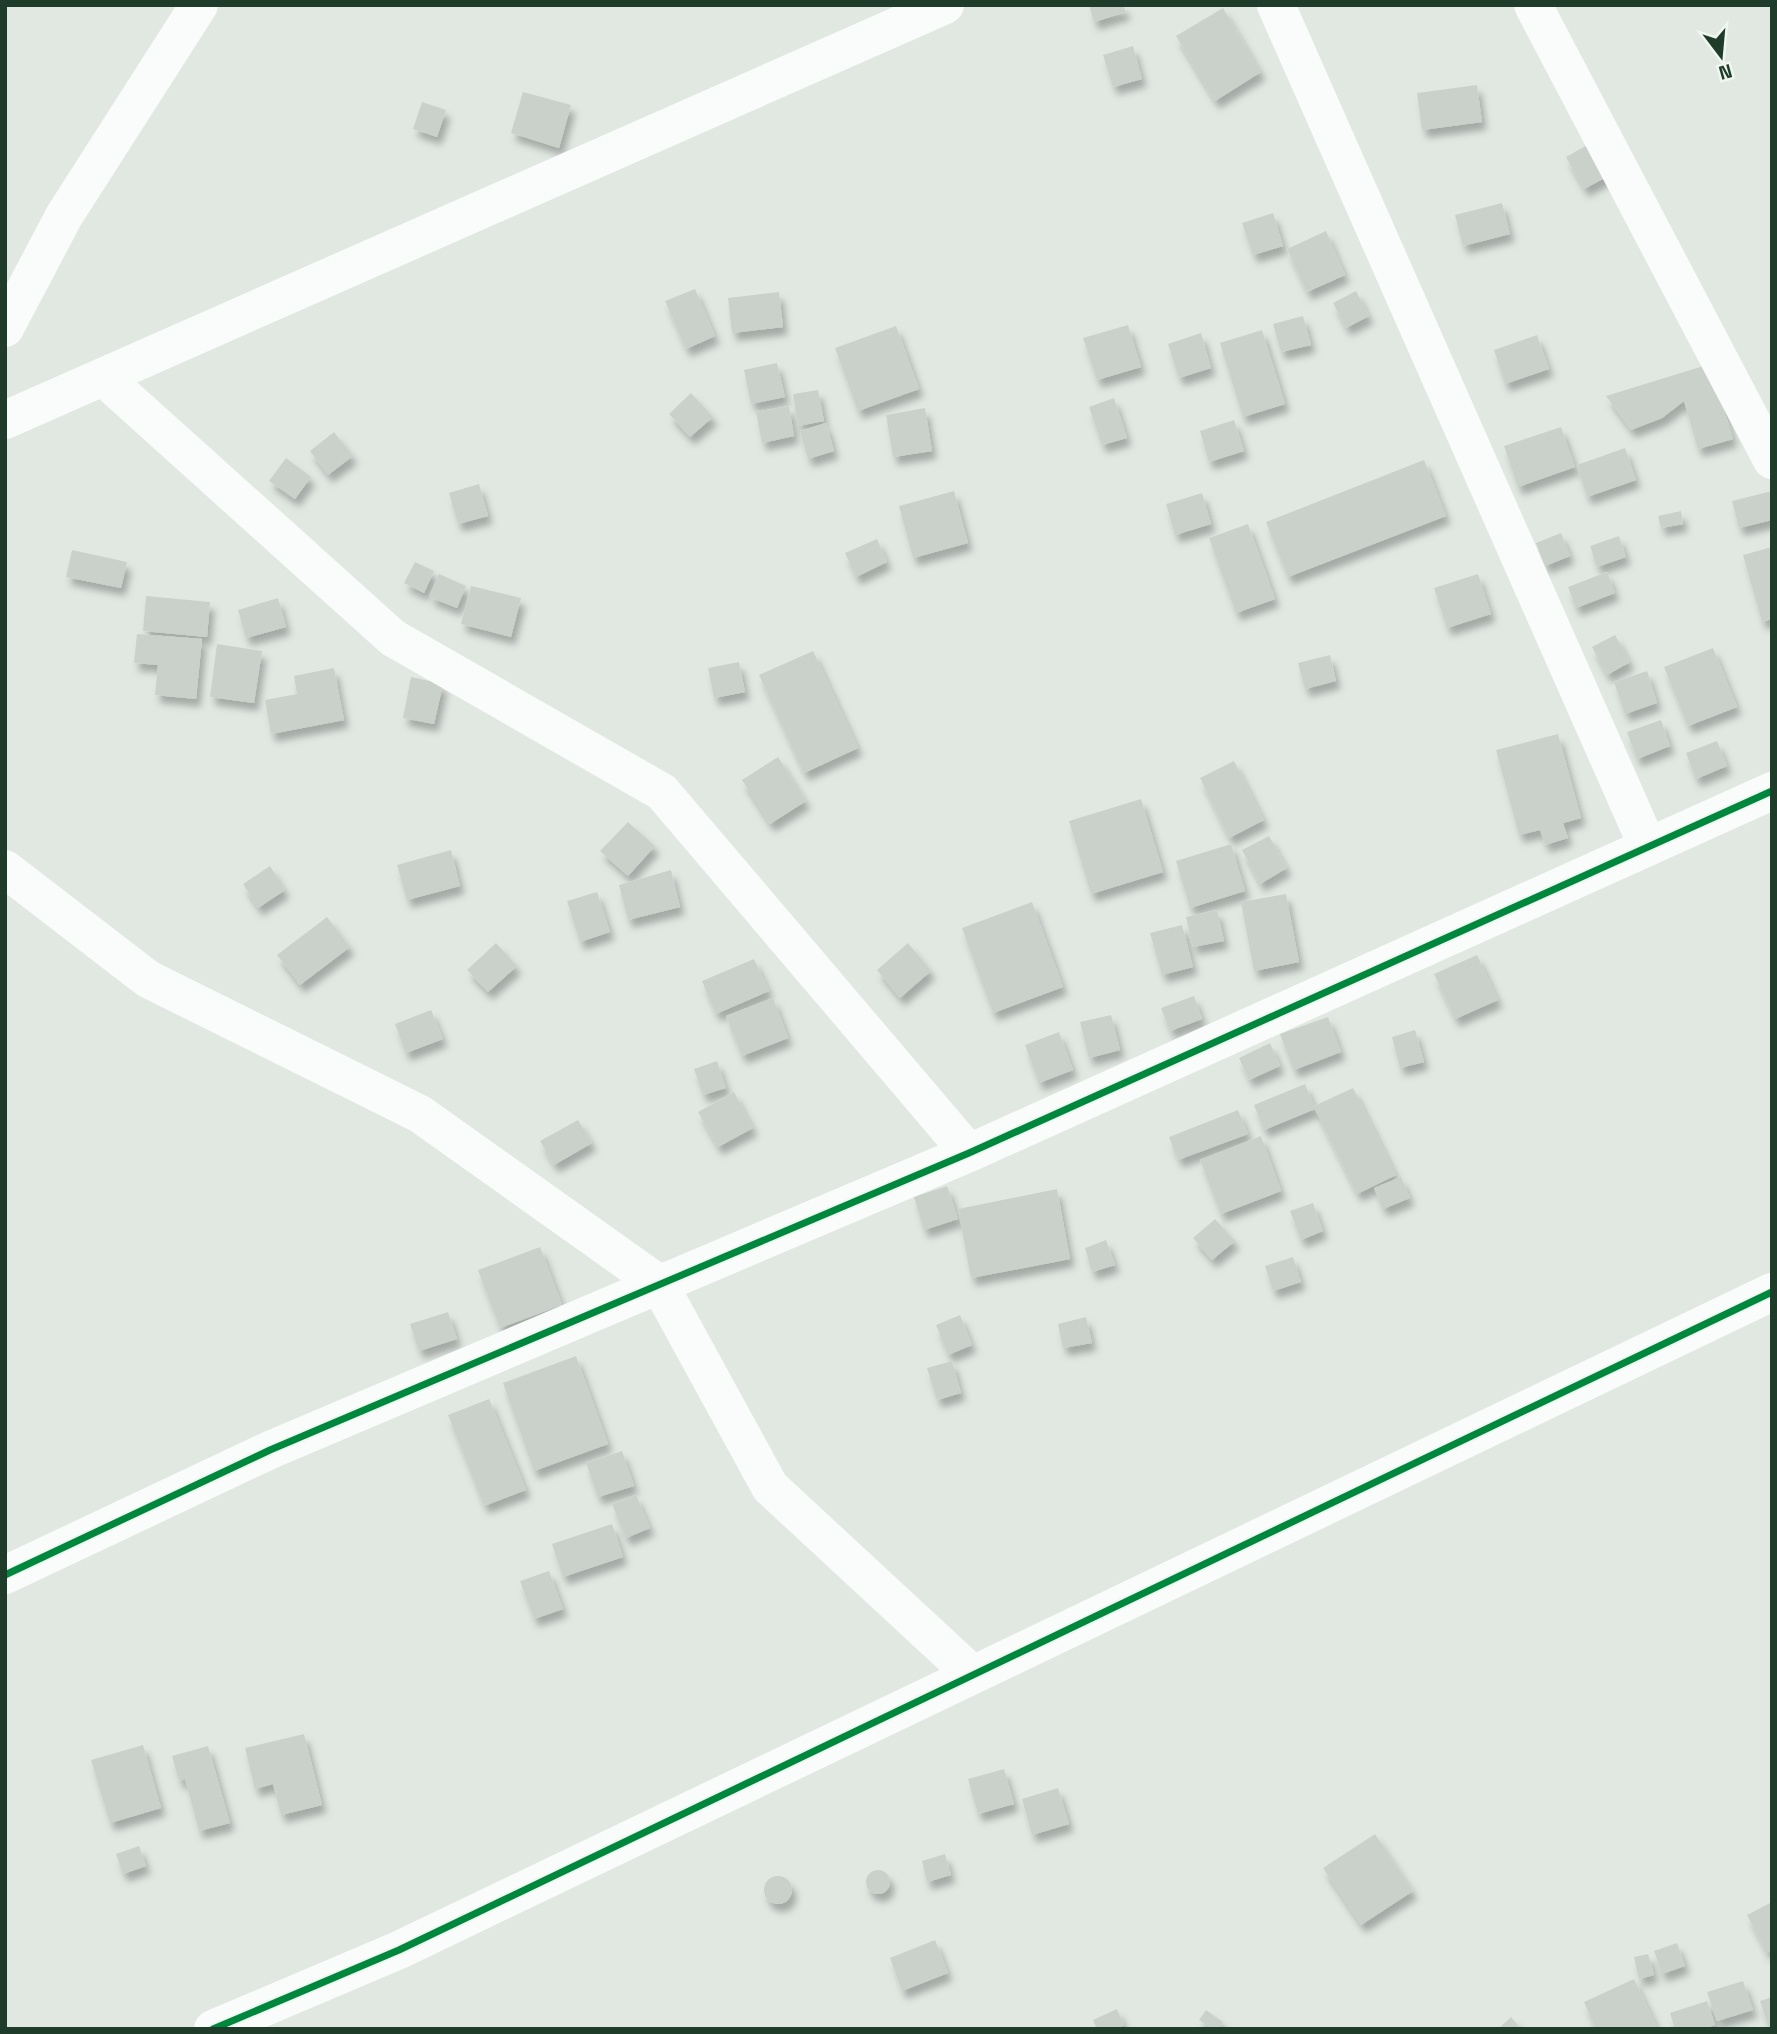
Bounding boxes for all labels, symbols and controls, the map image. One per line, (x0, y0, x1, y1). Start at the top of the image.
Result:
north arrow (1686, 21, 1756, 91)
text: N (1716, 58, 1735, 86)

